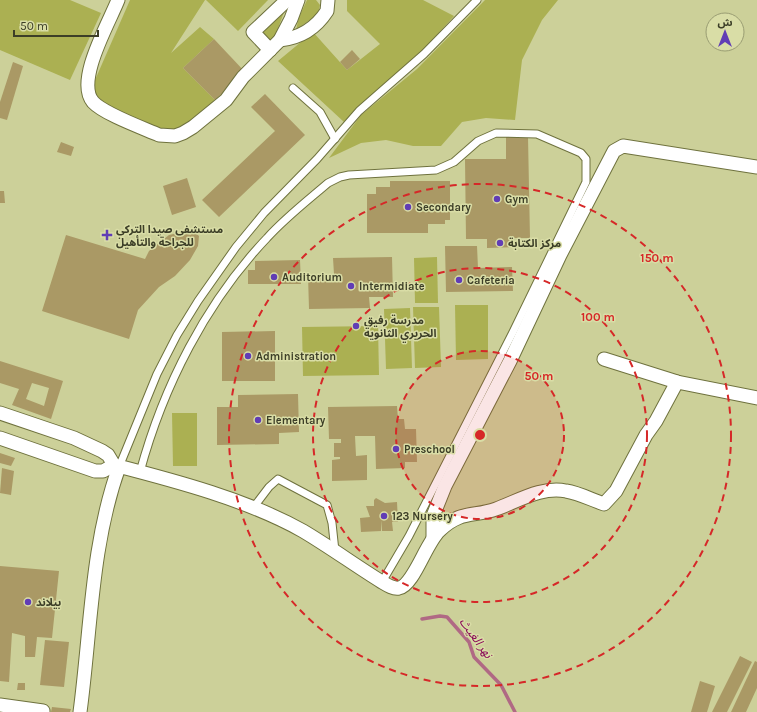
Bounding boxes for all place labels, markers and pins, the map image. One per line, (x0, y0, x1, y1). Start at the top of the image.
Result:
place label: Gym (505, 193, 528, 206)
marker: Gym (492, 194, 502, 204)
place label: Secondary (416, 201, 471, 214)
marker: Secondary (403, 202, 413, 212)
place label: مستشفى صيدا التركي للجراحة والتأهيل (116, 223, 223, 249)
marker: مستشفى صيدا التركي للجراحة والتأهيل (101, 229, 113, 241)
place label: مركز الكتابة (508, 237, 561, 250)
marker: مركز الكتابة (495, 238, 505, 248)
place label: Auditorium (282, 271, 342, 284)
marker: Auditorium (269, 272, 279, 282)
place label: Cafeteria (467, 274, 515, 287)
marker: Cafeteria (454, 275, 464, 285)
place label: Intermidiate (359, 280, 425, 293)
marker: Intermidiate (346, 281, 356, 291)
place label: مدرسة رفيق الحريري الثانوية (364, 314, 436, 343)
marker: مدرسة رفيق الحريري الثانوية (351, 321, 361, 331)
place label: Administration (256, 350, 336, 363)
marker: Administration (243, 351, 253, 361)
place label: Elementary (266, 414, 326, 427)
marker: Elementary (253, 415, 263, 425)
centre of rings (473, 428, 487, 442)
place label: Preschool (404, 443, 455, 456)
marker: Preschool (391, 444, 401, 454)
place label: 123 Nursery (392, 510, 453, 523)
marker: 123 Nursery (379, 511, 389, 521)
place label: بيلاند (36, 596, 61, 609)
marker: بيلاند (23, 597, 33, 607)

